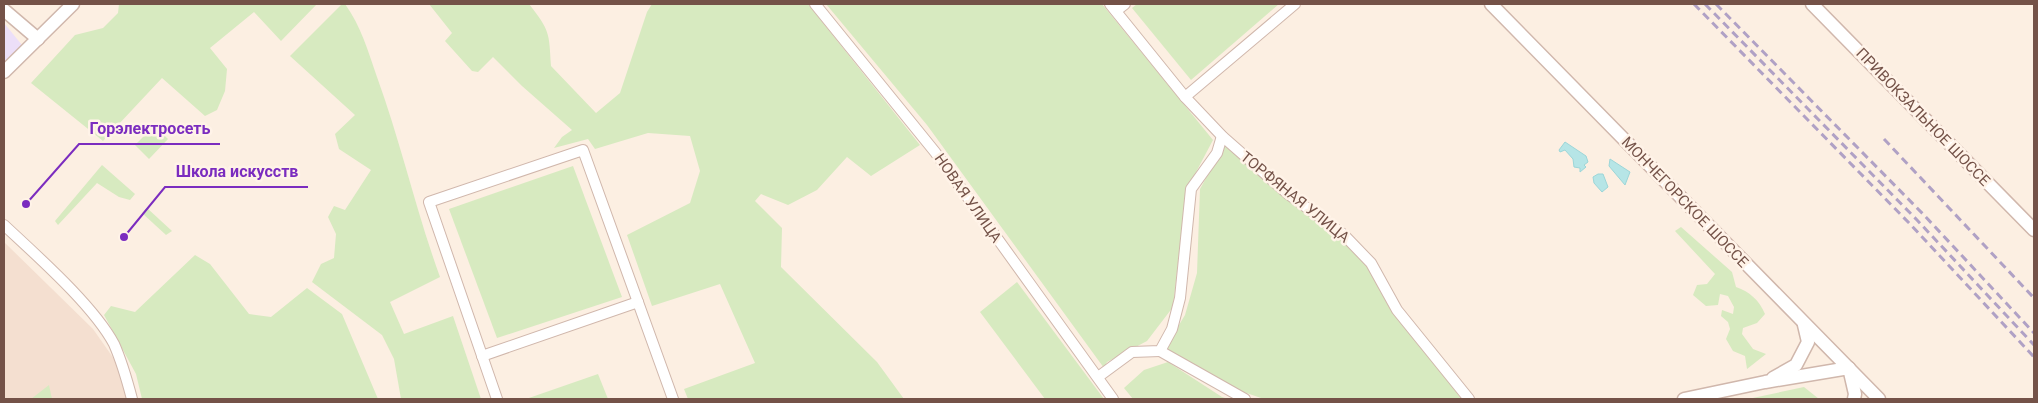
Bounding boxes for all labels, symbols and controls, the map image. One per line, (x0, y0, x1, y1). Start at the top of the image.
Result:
street label: ПРИВОКЗАЛЬНОЕ ШОССЕ (1852, 44, 1994, 190)
callout: Горэлектросеть (79, 113, 220, 144)
text: Горэлектросеть (90, 119, 210, 138)
street label: МОНЧЕГОРСКОЕ ШОССЕ (1618, 133, 1752, 271)
street label: ТОРФЯНАЯ УЛИЦА (1237, 148, 1353, 247)
street label: НОВАЯ УЛИЦА (931, 150, 1006, 246)
callout: Школа искусств (165, 156, 308, 187)
text: Школа искусств (176, 162, 298, 181)

